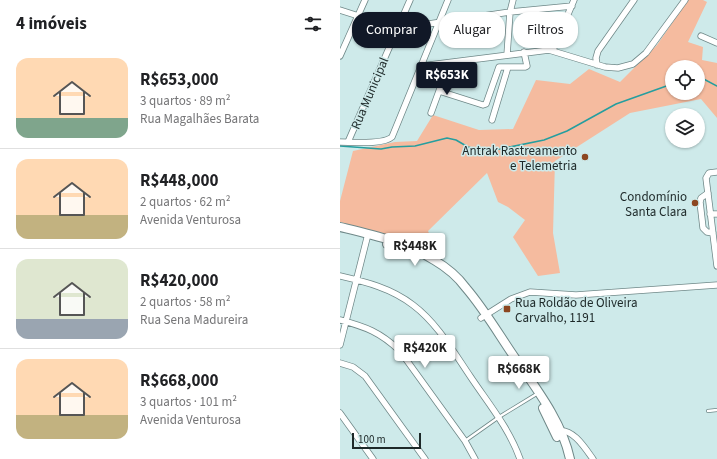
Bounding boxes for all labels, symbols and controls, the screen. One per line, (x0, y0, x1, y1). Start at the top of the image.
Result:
text: 4 imóveis (16, 12, 87, 36)
chip: Comprar (352, 12, 431, 48)
chip: Alugar (439, 12, 505, 48)
chip: Filtros (513, 12, 578, 48)
icon: filters (302, 13, 324, 35)
street label: Rua Municipal (347, 55, 393, 132)
map controls (665, 60, 705, 148)
button: locate (665, 60, 705, 100)
pin: R$653K (414, 62, 480, 96)
text: R$653K (425, 66, 469, 84)
text: R$653,000 (140, 68, 218, 92)
icon: home (48, 74, 96, 122)
text: 3 quartos · 89 m² (140, 92, 231, 110)
button: layers (665, 108, 705, 148)
text: Rua Magalhães Barata (140, 110, 259, 128)
place label: Antrak Rastreamento e Telemetria (462, 142, 577, 175)
marker: Antrak Rastreamento e Telemetria (580, 152, 590, 162)
text: R$448,000 (140, 169, 218, 193)
icon: home (48, 175, 96, 223)
place label: Condomínio Santa Clara (620, 188, 687, 221)
text: 2 quartos · 62 m² (140, 193, 231, 211)
marker: Condomínio Santa Clara (690, 198, 700, 208)
text: Avenida Venturosa (140, 211, 241, 229)
pin: R$448K (382, 233, 448, 267)
text: R$448K (393, 237, 437, 255)
text: R$420,000 (140, 269, 218, 293)
icon: home (48, 275, 96, 323)
text: 2 quartos · 58 m² (140, 293, 231, 311)
place label: Rua Roldão de Oliveira Carvalho, 1191 (515, 294, 638, 327)
marker: Rua Roldão de Oliveira Carvalho, 1191 (502, 304, 512, 314)
text: Rua Sena Madureira (140, 311, 248, 329)
pin: R$420K (392, 335, 458, 369)
text: R$420K (403, 339, 447, 357)
pin: R$668K (486, 356, 552, 390)
text: R$668K (497, 360, 541, 378)
text: R$668,000 (140, 369, 218, 393)
icon: home (48, 375, 96, 423)
text: 3 quartos · 101 m² (140, 393, 237, 411)
text: Avenida Venturosa (140, 411, 241, 429)
scale bar (352, 431, 421, 450)
text: 100 m (358, 432, 386, 447)

